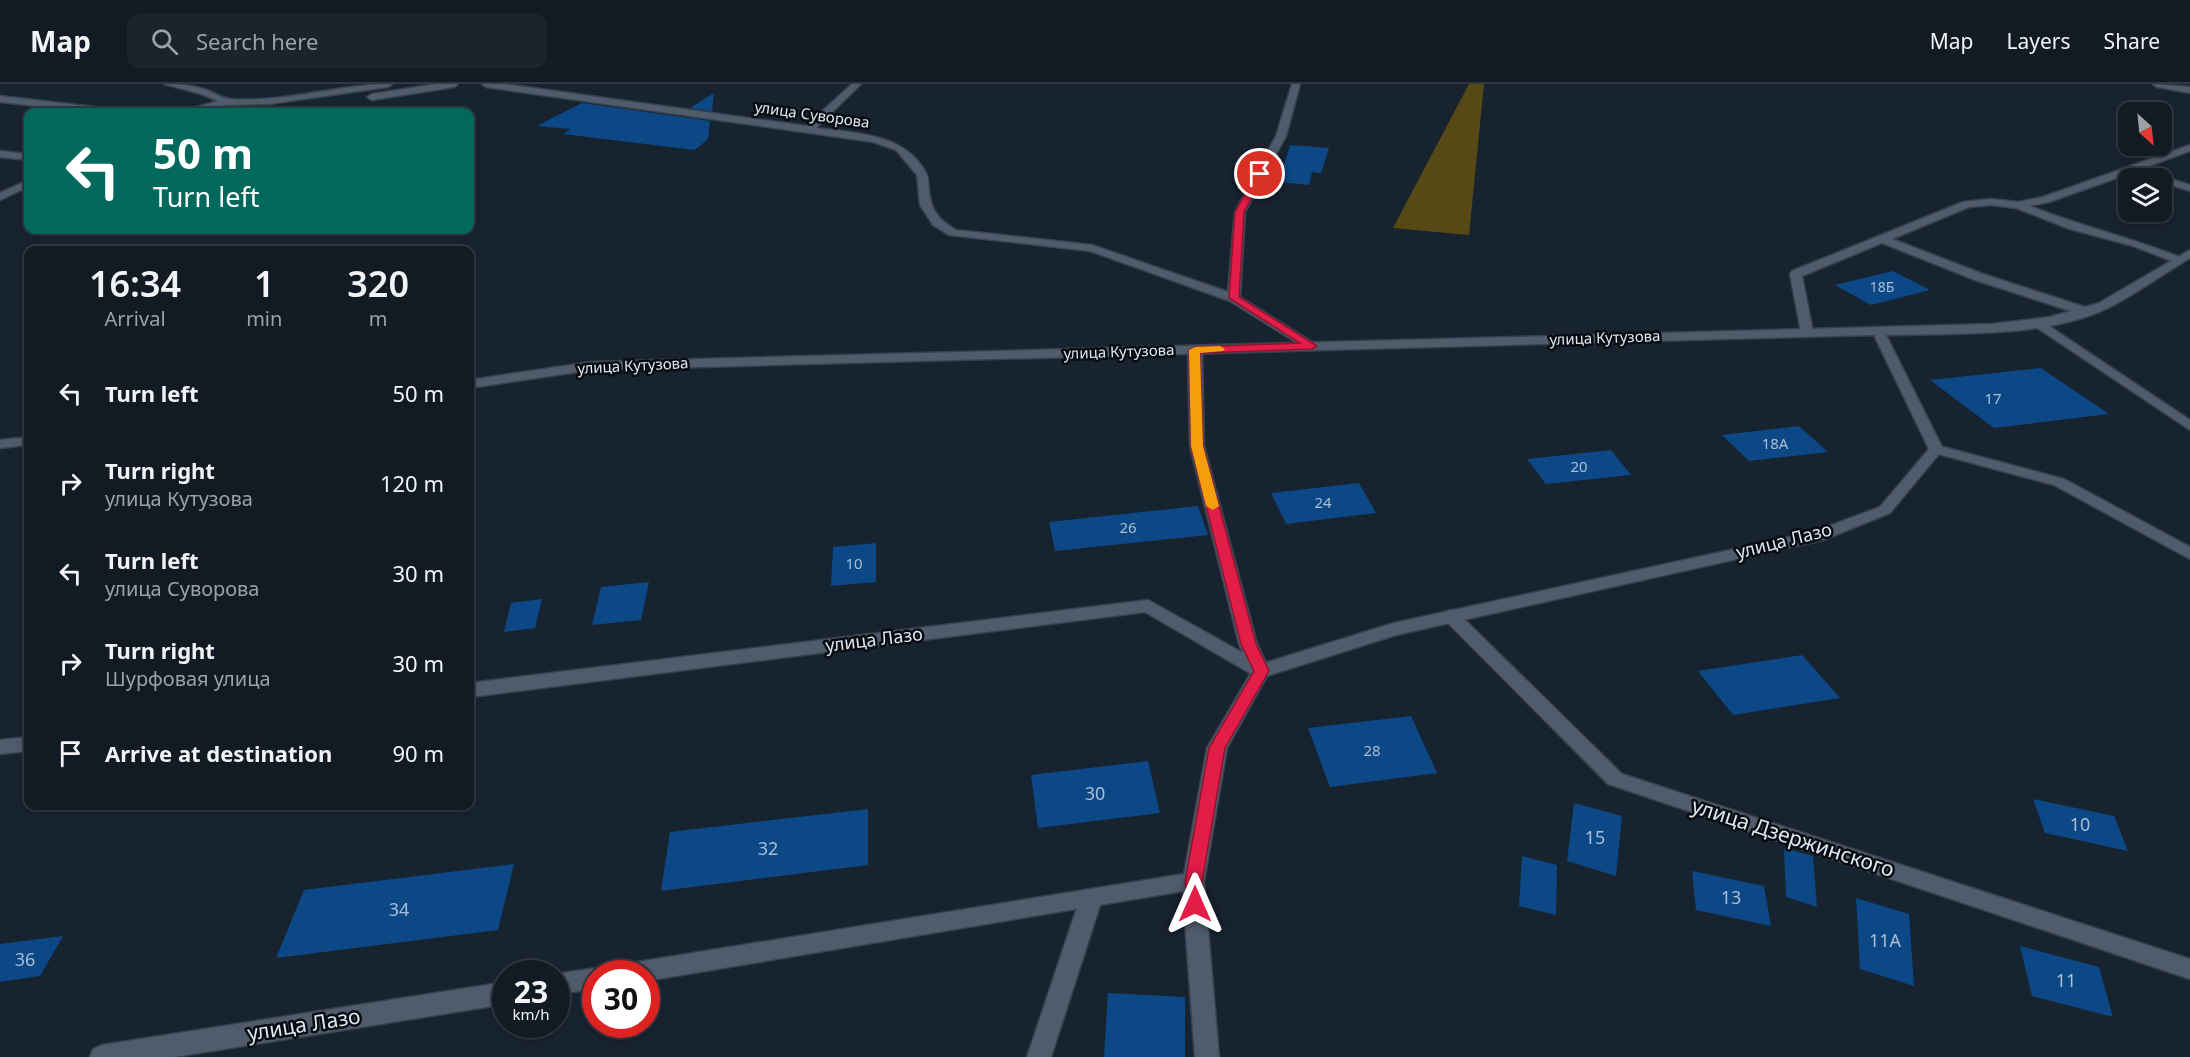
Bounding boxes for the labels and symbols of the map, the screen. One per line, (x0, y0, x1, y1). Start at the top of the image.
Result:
street label: улица Суворова (753, 96, 871, 132)
north arrow (2118, 102, 2172, 156)
pin (1234, 148, 1285, 199)
house number: 18Б (1870, 277, 1894, 296)
street label: улица Кутузова (1549, 325, 1661, 349)
street label: улица Кутузова (1063, 339, 1175, 363)
street label: улица Кутузова (577, 352, 689, 378)
house number: 17 (1984, 388, 2002, 408)
house number: 18А (1762, 433, 1789, 453)
house number: 20 (1570, 456, 1588, 476)
house number: 24 (1314, 492, 1332, 512)
house number: 26 (1119, 517, 1137, 537)
street label: улица Лазо (1733, 517, 1834, 563)
house number: 10 (845, 553, 863, 573)
street label: улица Лазо (824, 621, 924, 657)
house number: 28 (1363, 740, 1381, 760)
house number: 30 (1085, 781, 1105, 805)
street label: улица Дзержинского (1688, 791, 1898, 883)
house number: 10 (2070, 812, 2090, 836)
house number: 15 (1585, 825, 1605, 849)
house number: 32 (758, 836, 778, 860)
position arrow (1163, 872, 1227, 936)
house number: 13 (1721, 885, 1741, 909)
house number: 34 (389, 897, 409, 921)
house number: 11А (1869, 928, 1902, 952)
house number: 36 (15, 947, 35, 971)
speed limit sign: 30 (582, 960, 660, 1038)
house number: 11 (2056, 968, 2076, 992)
street label: улица Лазо (245, 1001, 362, 1047)

